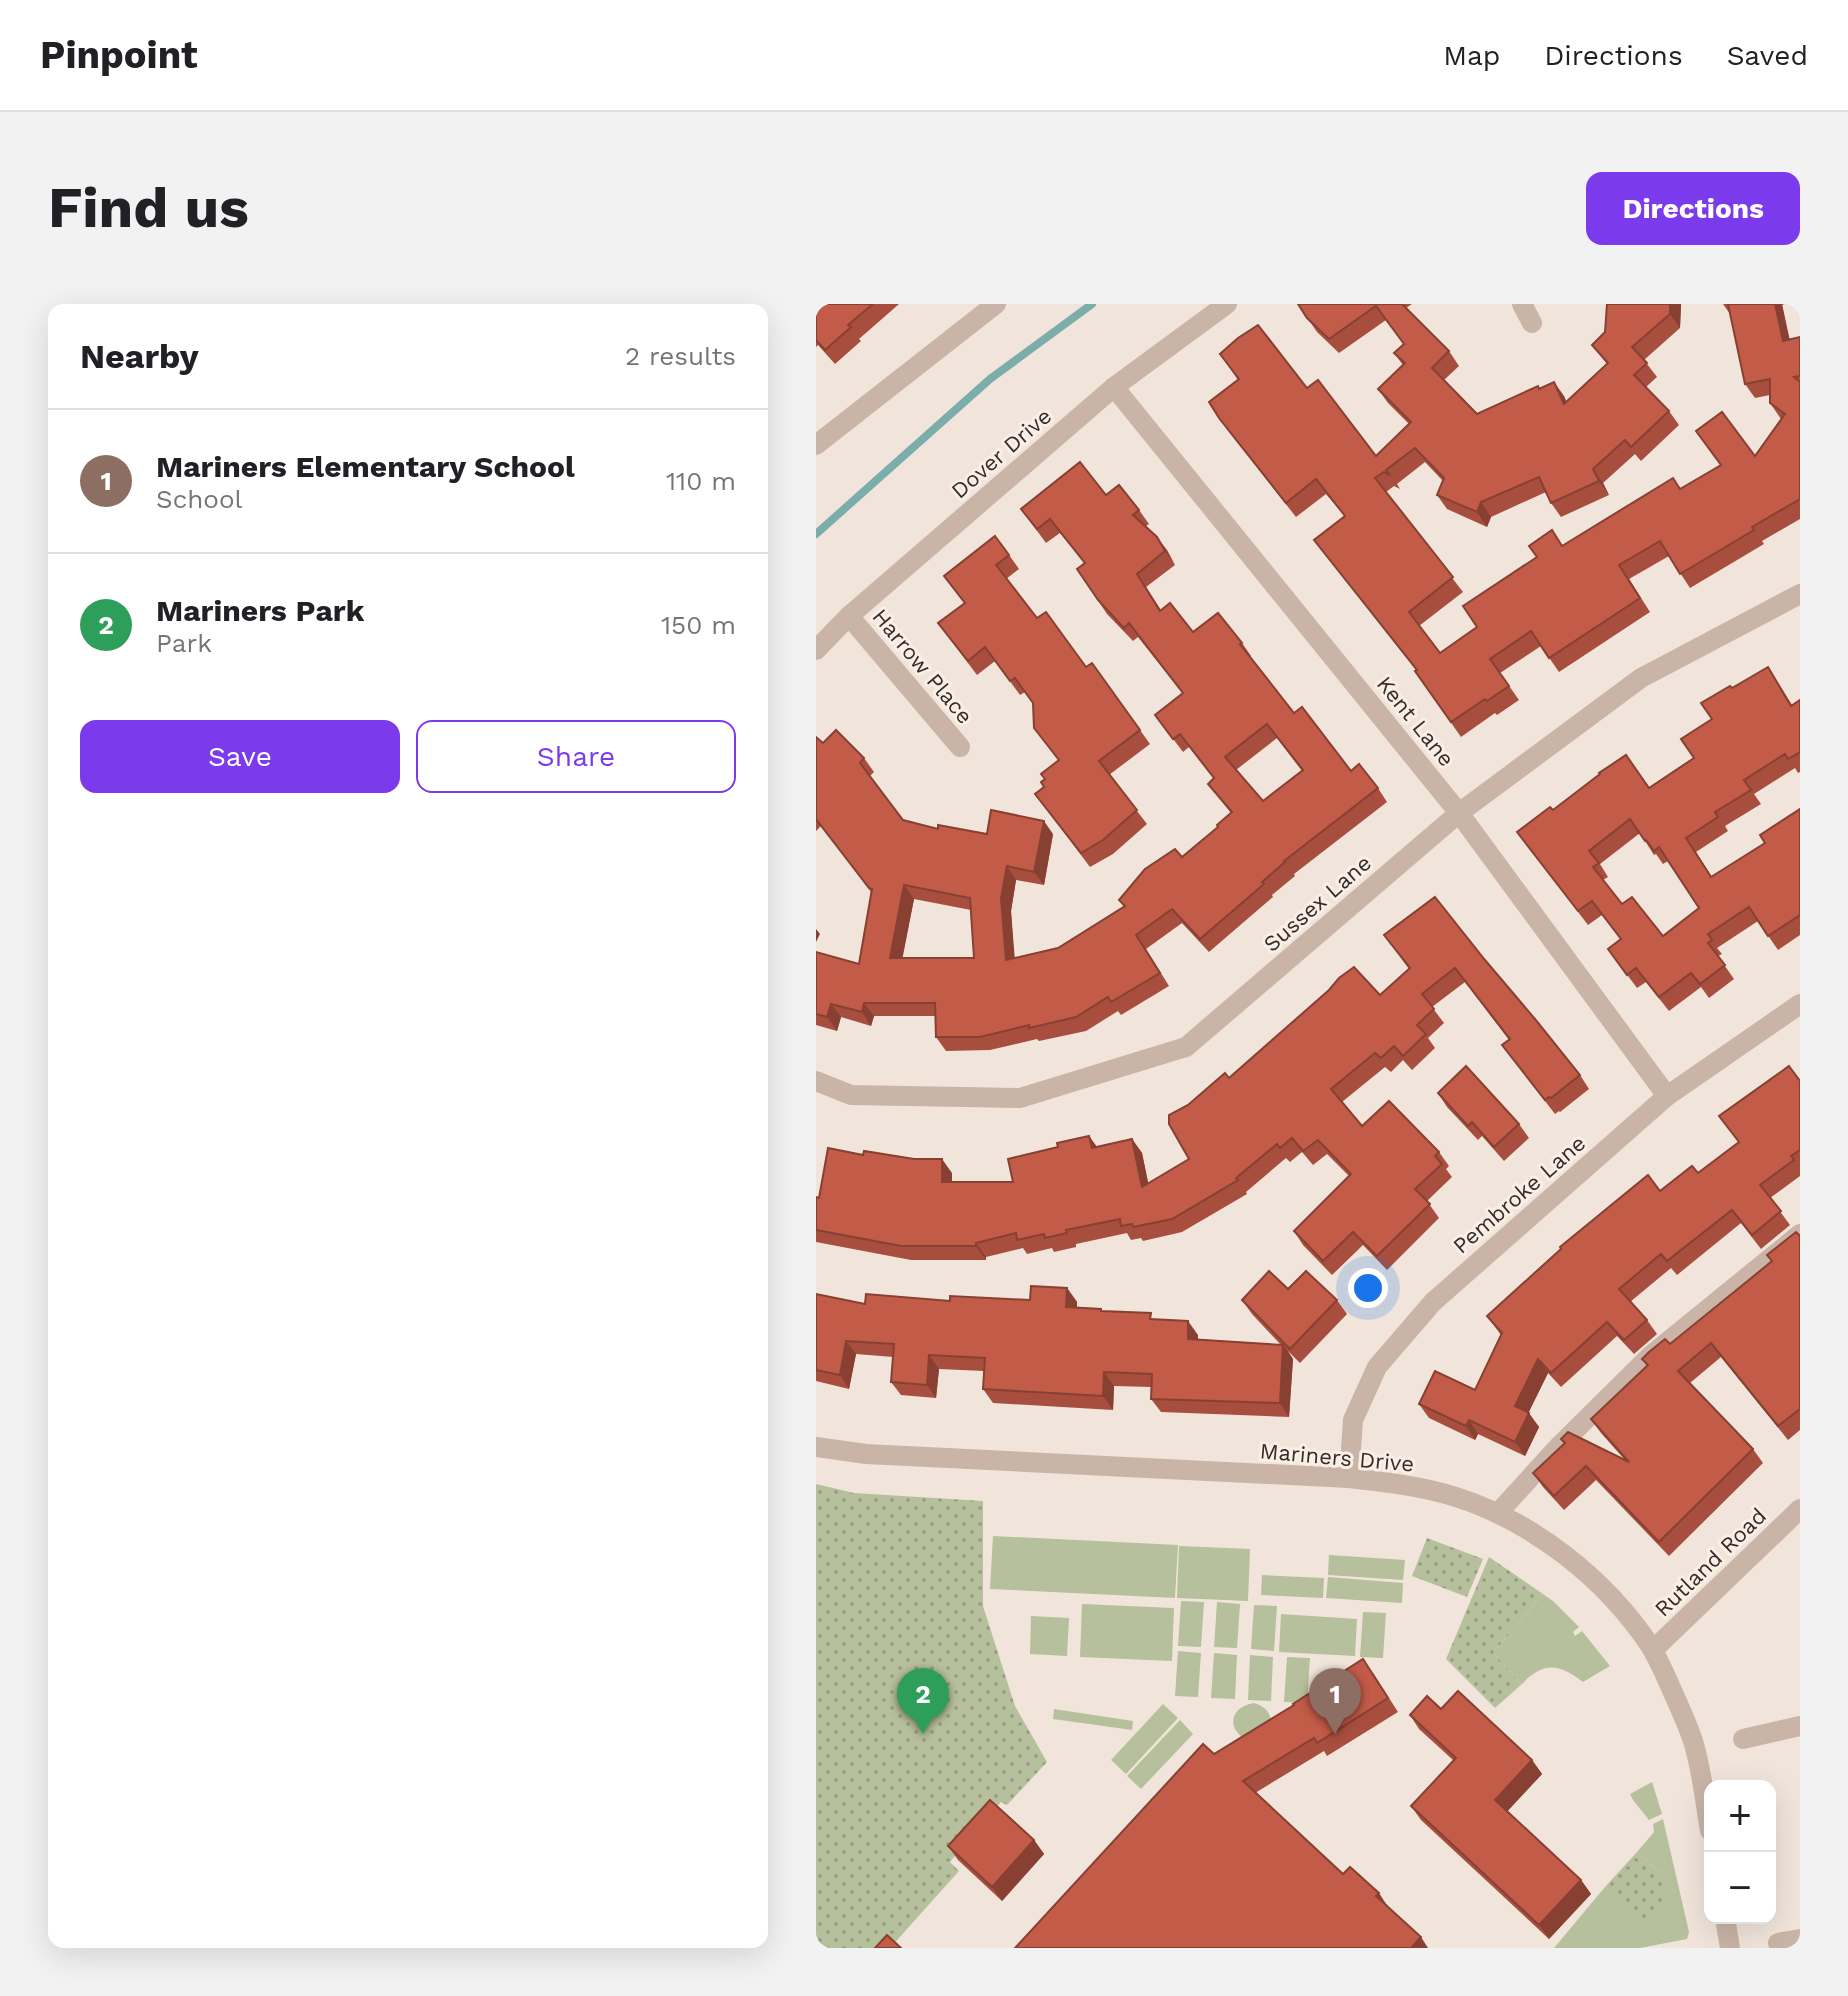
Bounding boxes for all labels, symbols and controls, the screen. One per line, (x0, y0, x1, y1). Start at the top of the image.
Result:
text: Pinpoint (40, 33, 198, 77)
text: Map (1443, 39, 1500, 72)
text: Directions (1544, 39, 1683, 72)
text: Saved (1727, 39, 1808, 72)
button: Directions (1586, 172, 1800, 245)
text: Find us (48, 175, 249, 241)
text: Nearby (80, 336, 199, 376)
text: 2 results (625, 341, 736, 371)
street label: Dover Drive (946, 403, 1056, 503)
text: Mariners Elementary School (156, 449, 575, 484)
text: 1 (100, 466, 112, 496)
text: 110 m (666, 466, 736, 496)
text: School (156, 484, 242, 514)
text: Mariners Park (156, 593, 364, 628)
street label: Harrow Place (867, 604, 978, 729)
text: 2 (98, 610, 114, 640)
text: 150 m (661, 610, 736, 640)
text: Park (156, 628, 212, 658)
street label: Kent Lane (1372, 671, 1459, 771)
button: Save (80, 720, 400, 793)
button: Share (416, 720, 736, 793)
street label: Sussex Lane (1259, 850, 1376, 957)
street label: Pembroke Lane (1448, 1130, 1590, 1258)
your location (1348, 1268, 1388, 1308)
street label: Mariners Drive (1259, 1438, 1415, 1477)
street label: Rutland Road (1650, 1503, 1771, 1622)
pin: 2 (897, 1668, 949, 1734)
pin: 1 (1309, 1668, 1361, 1734)
map controls (1704, 1780, 1776, 1924)
button: + (1704, 1780, 1776, 1852)
button: − (1704, 1852, 1776, 1924)

